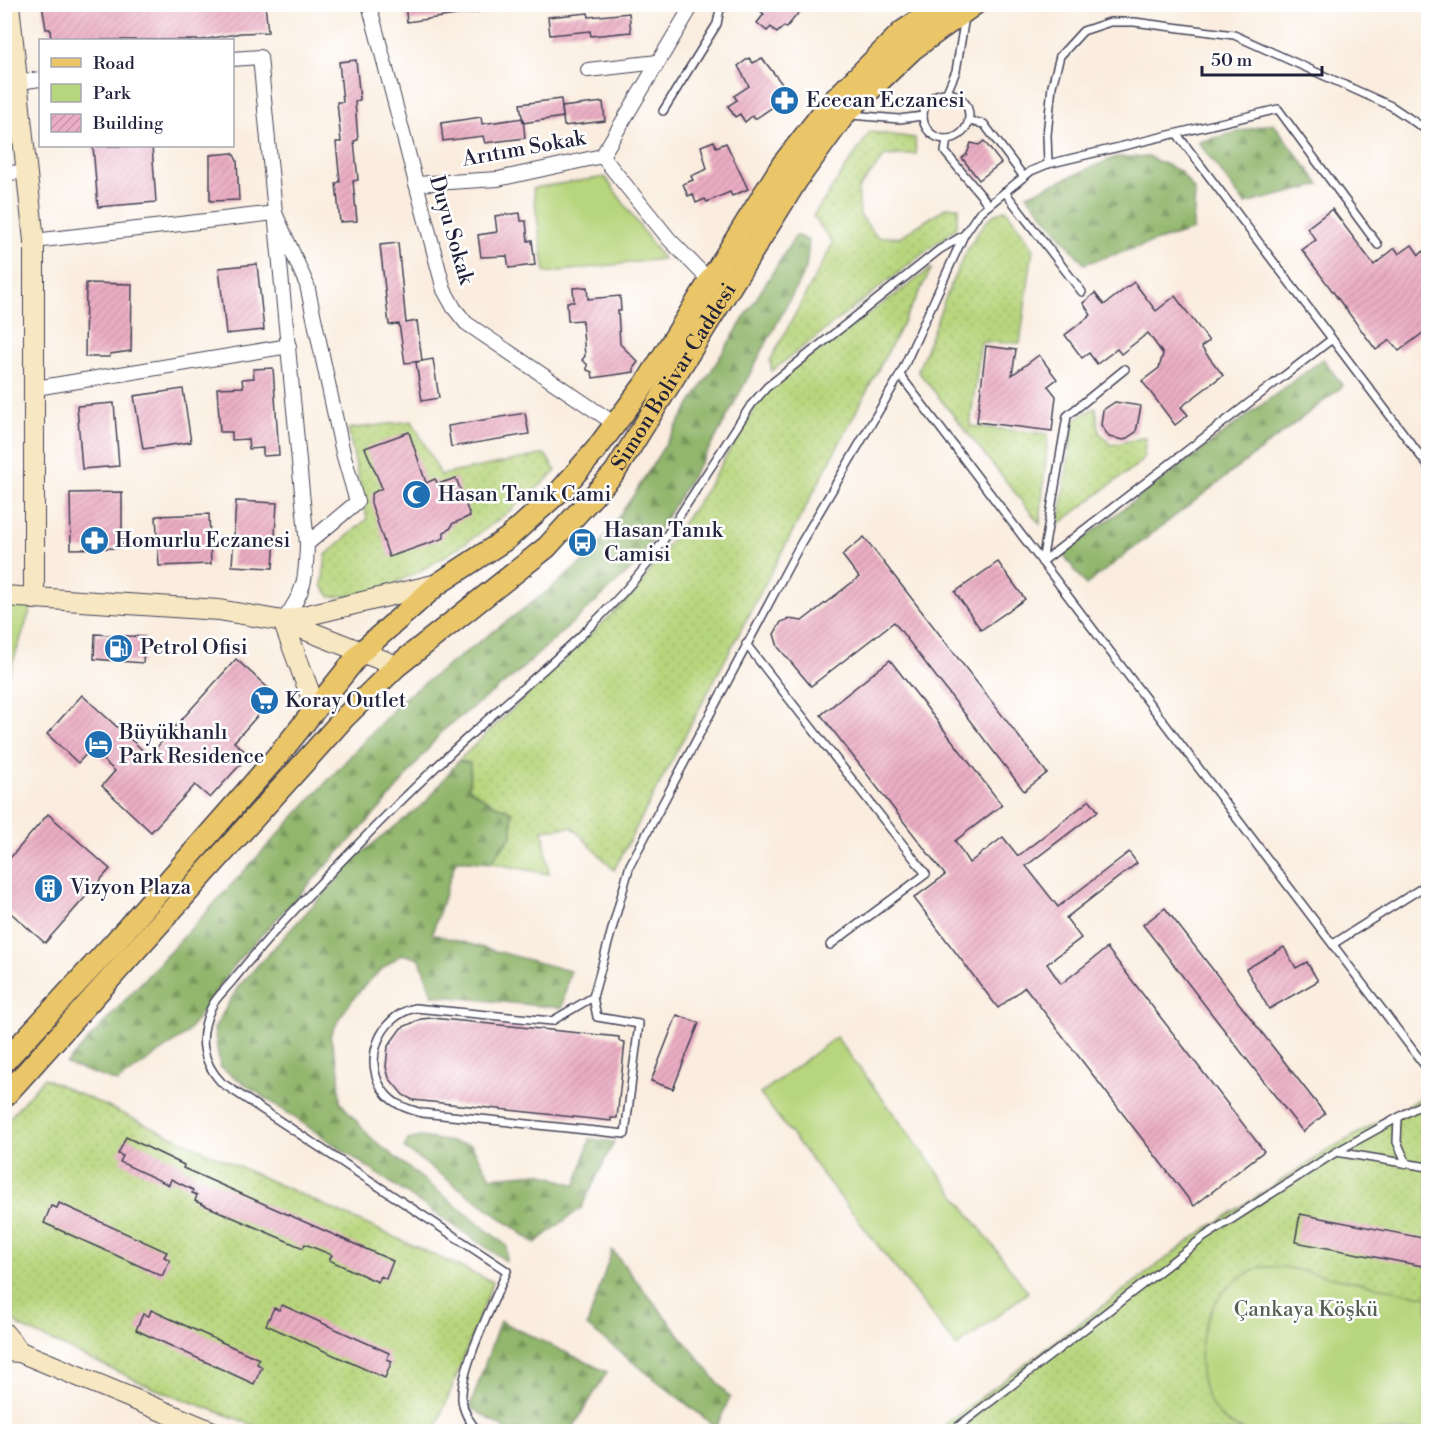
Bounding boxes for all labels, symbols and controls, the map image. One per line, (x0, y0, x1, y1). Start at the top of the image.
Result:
legend (39, 39, 234, 147)
scale bar (1202, 39, 1322, 77)
text: 50 m (1211, 49, 1253, 72)
text: Road (93, 52, 136, 75)
text: Park (93, 82, 132, 105)
pharmacy icon: Ececan Eczanesi (769, 85, 801, 117)
place label: Ececan Eczanesi (806, 88, 965, 114)
text: Building (92, 112, 164, 135)
street label: Arıtım Sokak (459, 125, 589, 173)
street label: Duyu Sokak (423, 173, 479, 288)
street label: Simon Bolivar Caddesi (606, 278, 742, 476)
mosque icon: Hasan Tanık Cami (401, 479, 433, 511)
place label: Hasan Tanık Cami (438, 482, 611, 508)
place label: Hasan Tanık Camisi (604, 518, 724, 568)
pharmacy icon: Homurlu Eczanesi (78, 525, 110, 557)
bus stop icon: Hasan Tanık Camisi (567, 527, 599, 559)
place label: Homurlu Eczanesi (115, 528, 290, 554)
fuel station icon: Petrol Ofisi (103, 632, 135, 664)
place label: Petrol Ofisi (140, 635, 248, 661)
supermarket icon: Koray Outlet (248, 685, 280, 717)
place label: Koray Outlet (285, 688, 407, 714)
place label: Büyükhanlı Park Residence (118, 720, 264, 770)
hotel icon: Büyükhanlı Park Residence (82, 729, 114, 761)
building icon: Vizyon Plaza (33, 872, 65, 904)
place label: Vizyon Plaza (69, 875, 192, 901)
park label: Çankaya Köşkü (1234, 1297, 1378, 1323)

